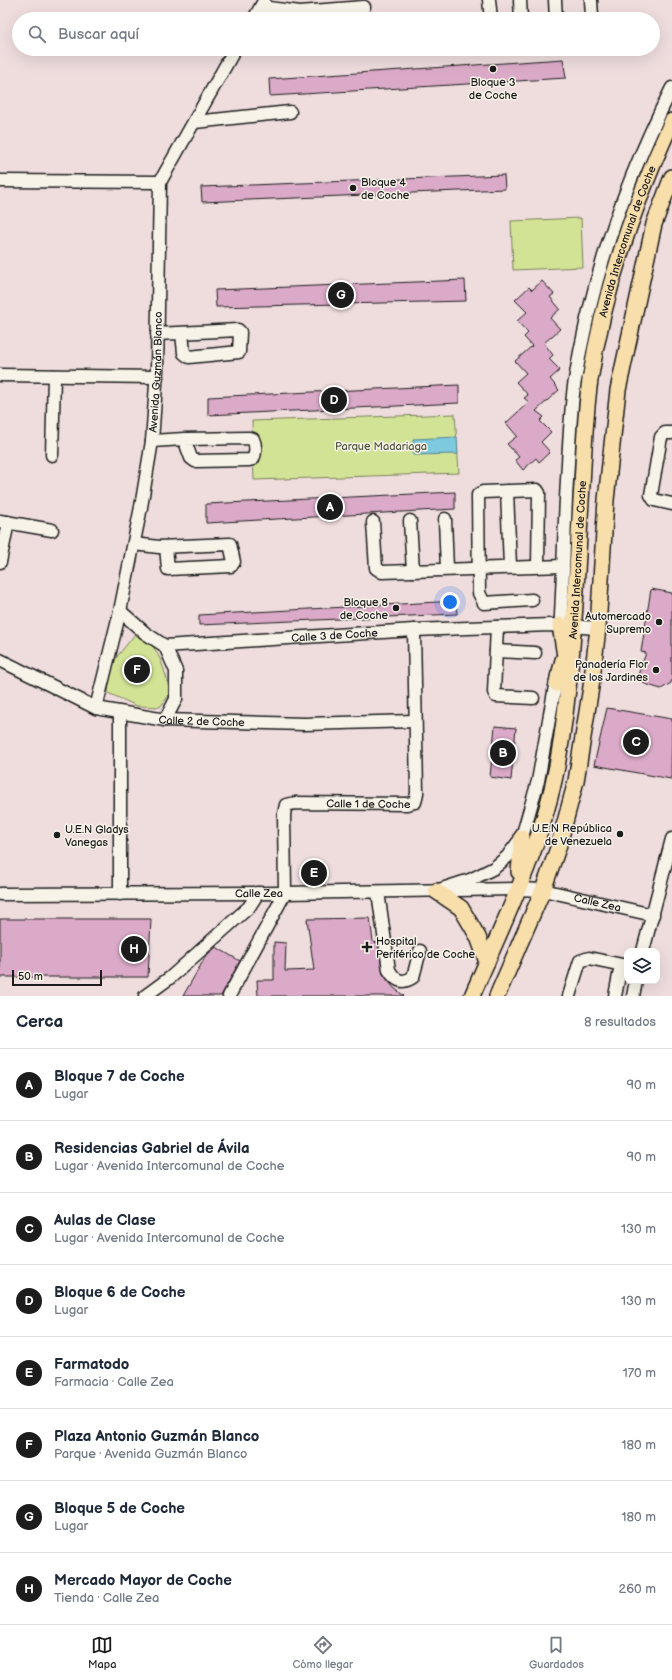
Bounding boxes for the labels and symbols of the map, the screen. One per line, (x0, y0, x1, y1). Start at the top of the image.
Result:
marker: Bloque 3 de Coche (488, 64, 498, 74)
place label: Bloque 3 de Coche (469, 76, 518, 102)
street label: Avenida Intercomunal de Coche (597, 164, 659, 319)
place label: Bloque 4 de Coche (361, 176, 410, 202)
marker: Bloque 4 de Coche (348, 183, 358, 193)
pin: G (328, 280, 354, 310)
street label: Avenida Guzmán Blanco (147, 311, 165, 433)
pin: D (321, 385, 347, 415)
park label: Parque Madariaga (335, 440, 427, 453)
street label: Avenida Intercomunal de Coche (567, 480, 589, 640)
pin: A (317, 492, 343, 522)
your location (440, 592, 460, 612)
place label: Bloque 8 de Coche (340, 596, 388, 622)
marker: Bloque 8 de Coche (391, 603, 401, 613)
place label: Automercado Supremo (585, 610, 651, 636)
marker: Automercado Supremo (654, 617, 664, 627)
street label: Calle 3 de Coche (291, 626, 379, 645)
pin: F (124, 655, 150, 685)
place label: Panadería Flor de los Jardines (573, 658, 649, 684)
marker: Panadería Flor de los Jardines (651, 665, 661, 675)
street label: Calle 2 de Coche (157, 713, 245, 729)
pin: C (623, 727, 649, 757)
pin: B (490, 738, 516, 768)
street label: Calle 1 de Coche (326, 797, 412, 812)
place label: U.E.N República de Venezuela (532, 822, 612, 848)
place label: U.E.N Gladys Vanegas (65, 823, 129, 849)
marker: U.E.N República de Venezuela (615, 829, 625, 839)
marker: U.E.N Gladys Vanegas (52, 830, 62, 840)
pin: E (301, 858, 327, 888)
street label: Calle Zea (235, 887, 283, 900)
street label: Calle Zea (573, 891, 622, 915)
pin: H (121, 934, 147, 964)
place label: Hospital Periférico de Coche (376, 935, 476, 961)
marker: Hospital Periférico de Coche (361, 941, 373, 953)
scale bar (12, 968, 102, 987)

